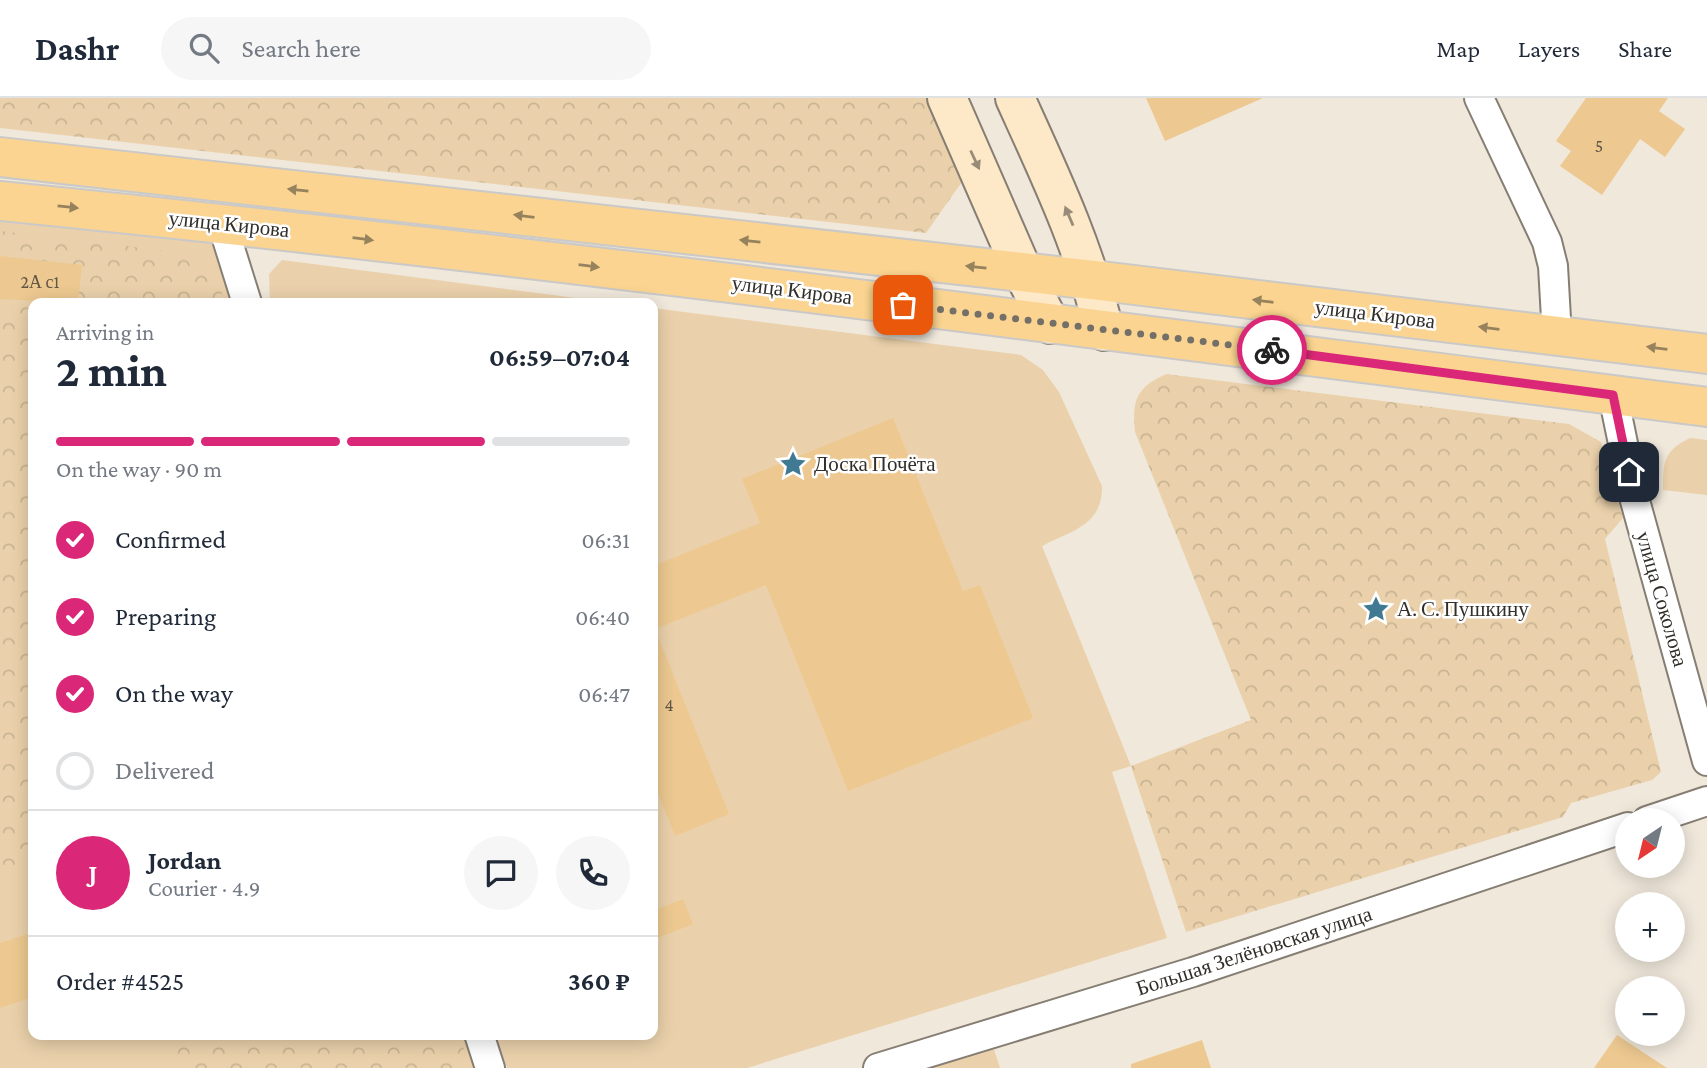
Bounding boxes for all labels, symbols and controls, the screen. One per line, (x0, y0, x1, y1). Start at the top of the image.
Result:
search box (161, 17, 651, 80)
icon: search (185, 29, 223, 67)
text: Dashr (35, 30, 119, 67)
text: Search here (241, 34, 361, 63)
text: Map (1436, 35, 1480, 62)
text: Layers (1518, 35, 1580, 62)
text: Share (1618, 35, 1672, 62)
house number: 5 (1595, 136, 1603, 156)
one-way arrow (970, 150, 981, 170)
one-way arrow (287, 185, 309, 196)
one-way arrow (57, 202, 79, 213)
street label: улица Кирова (168, 206, 291, 242)
one-way arrow (1063, 206, 1075, 226)
one-way arrow (513, 210, 535, 221)
one-way arrow (352, 234, 374, 245)
one-way arrow (739, 236, 761, 247)
one-way arrow (578, 260, 600, 271)
one-way arrow (965, 261, 987, 272)
street label: улица Кирова (730, 271, 854, 309)
house number: 2А с1 (21, 272, 59, 292)
pin (873, 275, 933, 335)
icon: bag (884, 286, 922, 324)
one-way arrow (1252, 295, 1274, 306)
street label: улица Кирова (1313, 295, 1437, 333)
courier (1237, 315, 1307, 385)
text: Arriving in (56, 319, 154, 345)
one-way arrow (1478, 322, 1500, 333)
icon: bike (1253, 331, 1291, 369)
text: 06:59–07:04 (489, 343, 630, 372)
one-way arrow (1646, 343, 1668, 354)
text: 2 min (56, 345, 167, 396)
pin (1599, 442, 1659, 502)
place icon: Доска Почёта (778, 449, 808, 479)
place label: Доска Почёта (814, 452, 936, 476)
icon: home (1610, 453, 1648, 491)
text: On the way · 90 m (56, 456, 222, 482)
icon: check (56, 521, 94, 559)
text: Confirmed (115, 525, 226, 554)
text: 06:31 (582, 527, 630, 553)
street label: улица Соколова (1631, 529, 1693, 670)
place icon: А. С. Пушкину (1361, 594, 1391, 624)
place label: А. С. Пушкину (1397, 597, 1529, 621)
icon: check (56, 598, 94, 636)
text: Preparing (115, 602, 216, 631)
text: 06:40 (575, 604, 630, 630)
icon: check (56, 675, 94, 713)
text: On the way (115, 679, 233, 708)
text: 06:47 (578, 681, 630, 707)
house number: 4 (664, 695, 674, 715)
text: Delivered (115, 756, 214, 785)
north arrow (1615, 808, 1685, 878)
map controls (1615, 808, 1685, 1046)
button: chat (464, 836, 538, 910)
button: phone (556, 836, 630, 910)
text: Jordan (148, 846, 222, 875)
text: J (89, 859, 97, 888)
text: Courier · 4.9 (148, 875, 260, 901)
button: + (1615, 892, 1685, 962)
street label: Большая Зелёновская улица (1133, 901, 1376, 1001)
text: Order #4525 (56, 967, 184, 996)
text: 360 ₽ (568, 967, 630, 996)
button: − (1615, 976, 1685, 1046)

